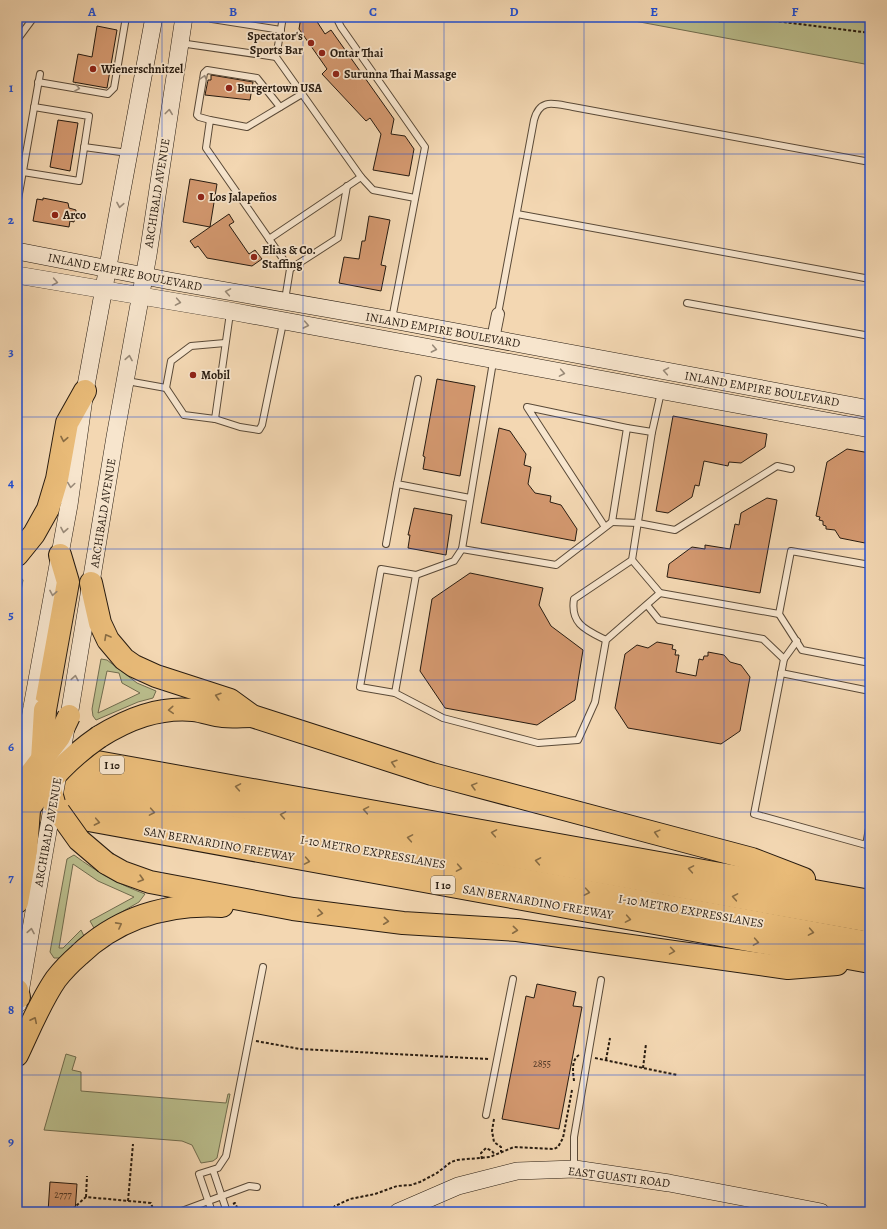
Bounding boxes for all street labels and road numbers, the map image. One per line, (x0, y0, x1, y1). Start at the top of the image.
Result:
street label: ARCHIBALD AVENUE (140, 137, 174, 250)
street label: INLAND EMPIRE BOULEVARD (46, 249, 204, 295)
street label: INLAND EMPIRE BOULEVARD (364, 308, 522, 352)
street label: INLAND EMPIRE BOULEVARD (683, 367, 841, 411)
street label: ARCHIBALD AVENUE (86, 457, 120, 570)
road number: I 10 (100, 756, 124, 774)
street label: ARCHIBALD AVENUE (30, 776, 65, 889)
street label: SAN BERNARDINO FREEWAY (143, 823, 296, 865)
street label: I-10 METRO EXPRESSLANES (299, 831, 447, 873)
road number: I 10 (431, 876, 455, 894)
street label: SAN BERNARDINO FREEWAY (462, 881, 615, 923)
street label: I-10 METRO EXPRESSLANES (617, 890, 765, 932)
street label: EAST GUASTI ROAD (567, 1163, 671, 1191)

